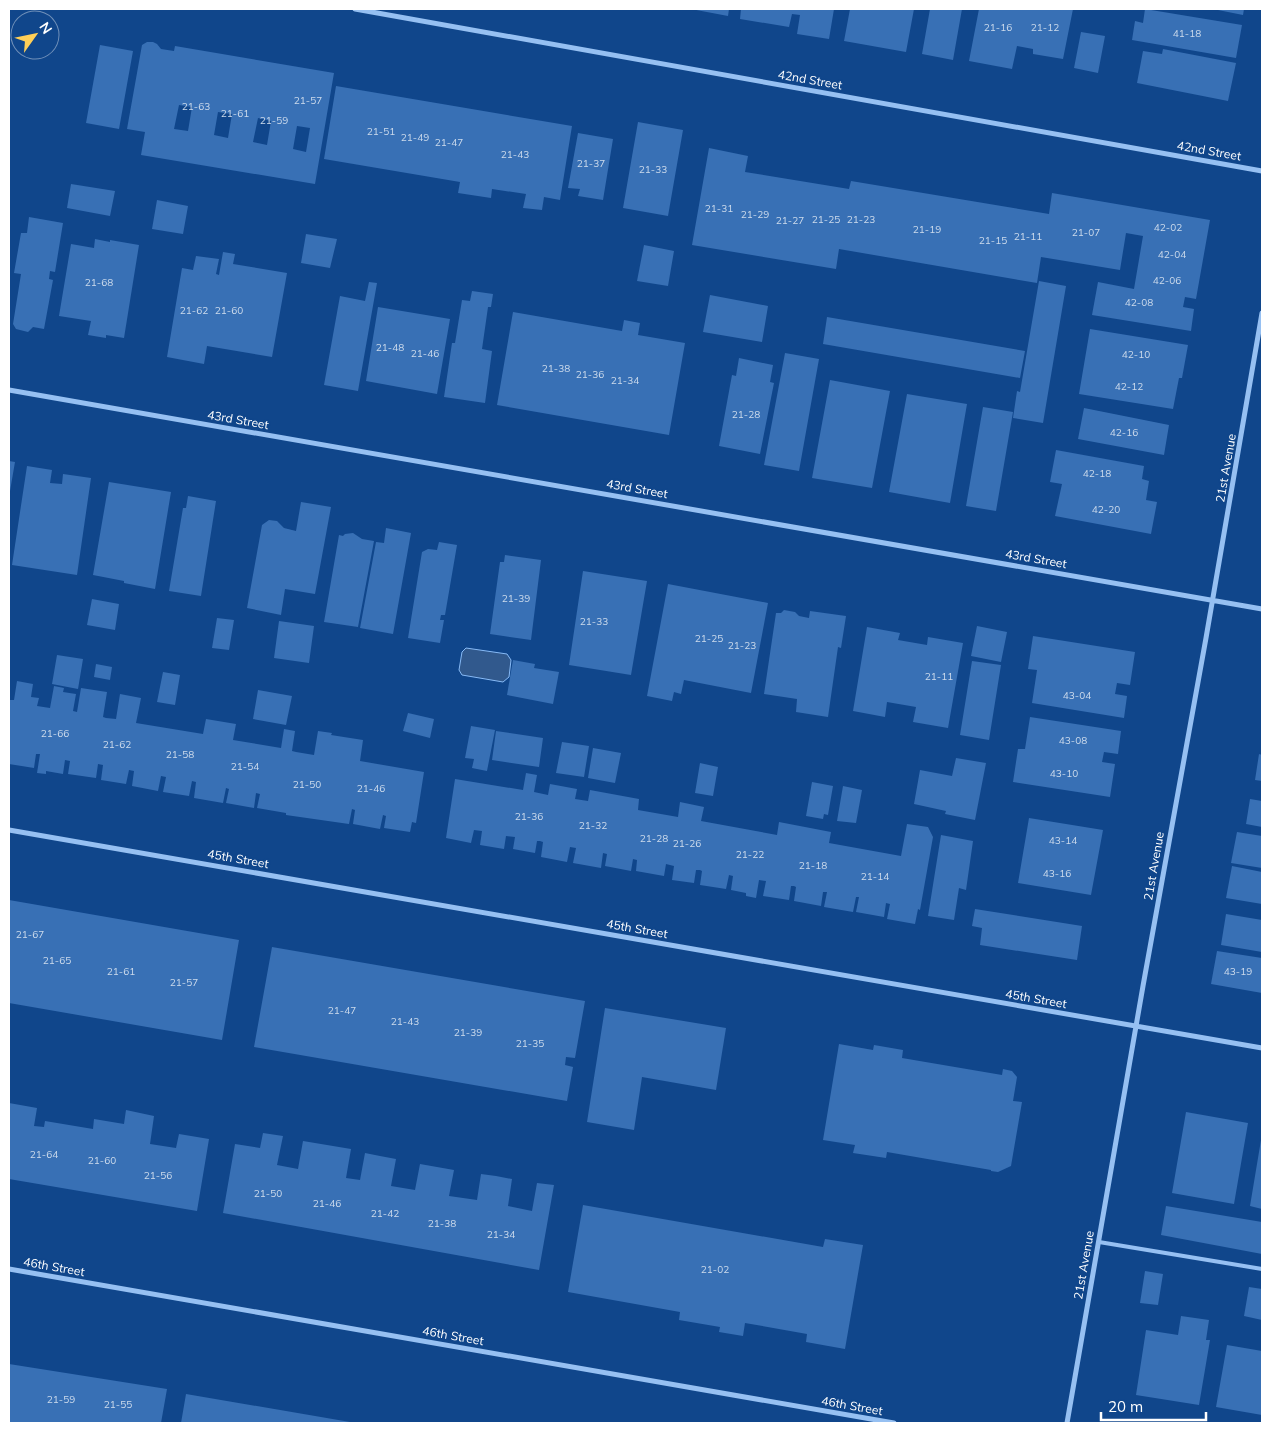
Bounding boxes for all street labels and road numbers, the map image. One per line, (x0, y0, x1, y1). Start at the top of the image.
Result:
street label: 42nd Street (777, 66, 843, 93)
street label: 42nd Street (1176, 137, 1242, 164)
street label: 43rd Street (206, 407, 270, 432)
street label: 21st Avenue (1212, 432, 1239, 503)
street label: 43rd Street (605, 476, 669, 501)
street label: 43rd Street (1004, 546, 1068, 571)
street label: 21st Avenue (1140, 830, 1167, 901)
street label: 45th Street (206, 846, 270, 871)
street label: 45th Street (605, 916, 669, 941)
street label: 45th Street (1004, 986, 1068, 1011)
street label: 21st Avenue (1070, 1229, 1097, 1300)
street label: 46th Street (22, 1254, 86, 1279)
street label: 46th Street (421, 1323, 485, 1348)
street label: 46th Street (820, 1393, 884, 1418)

